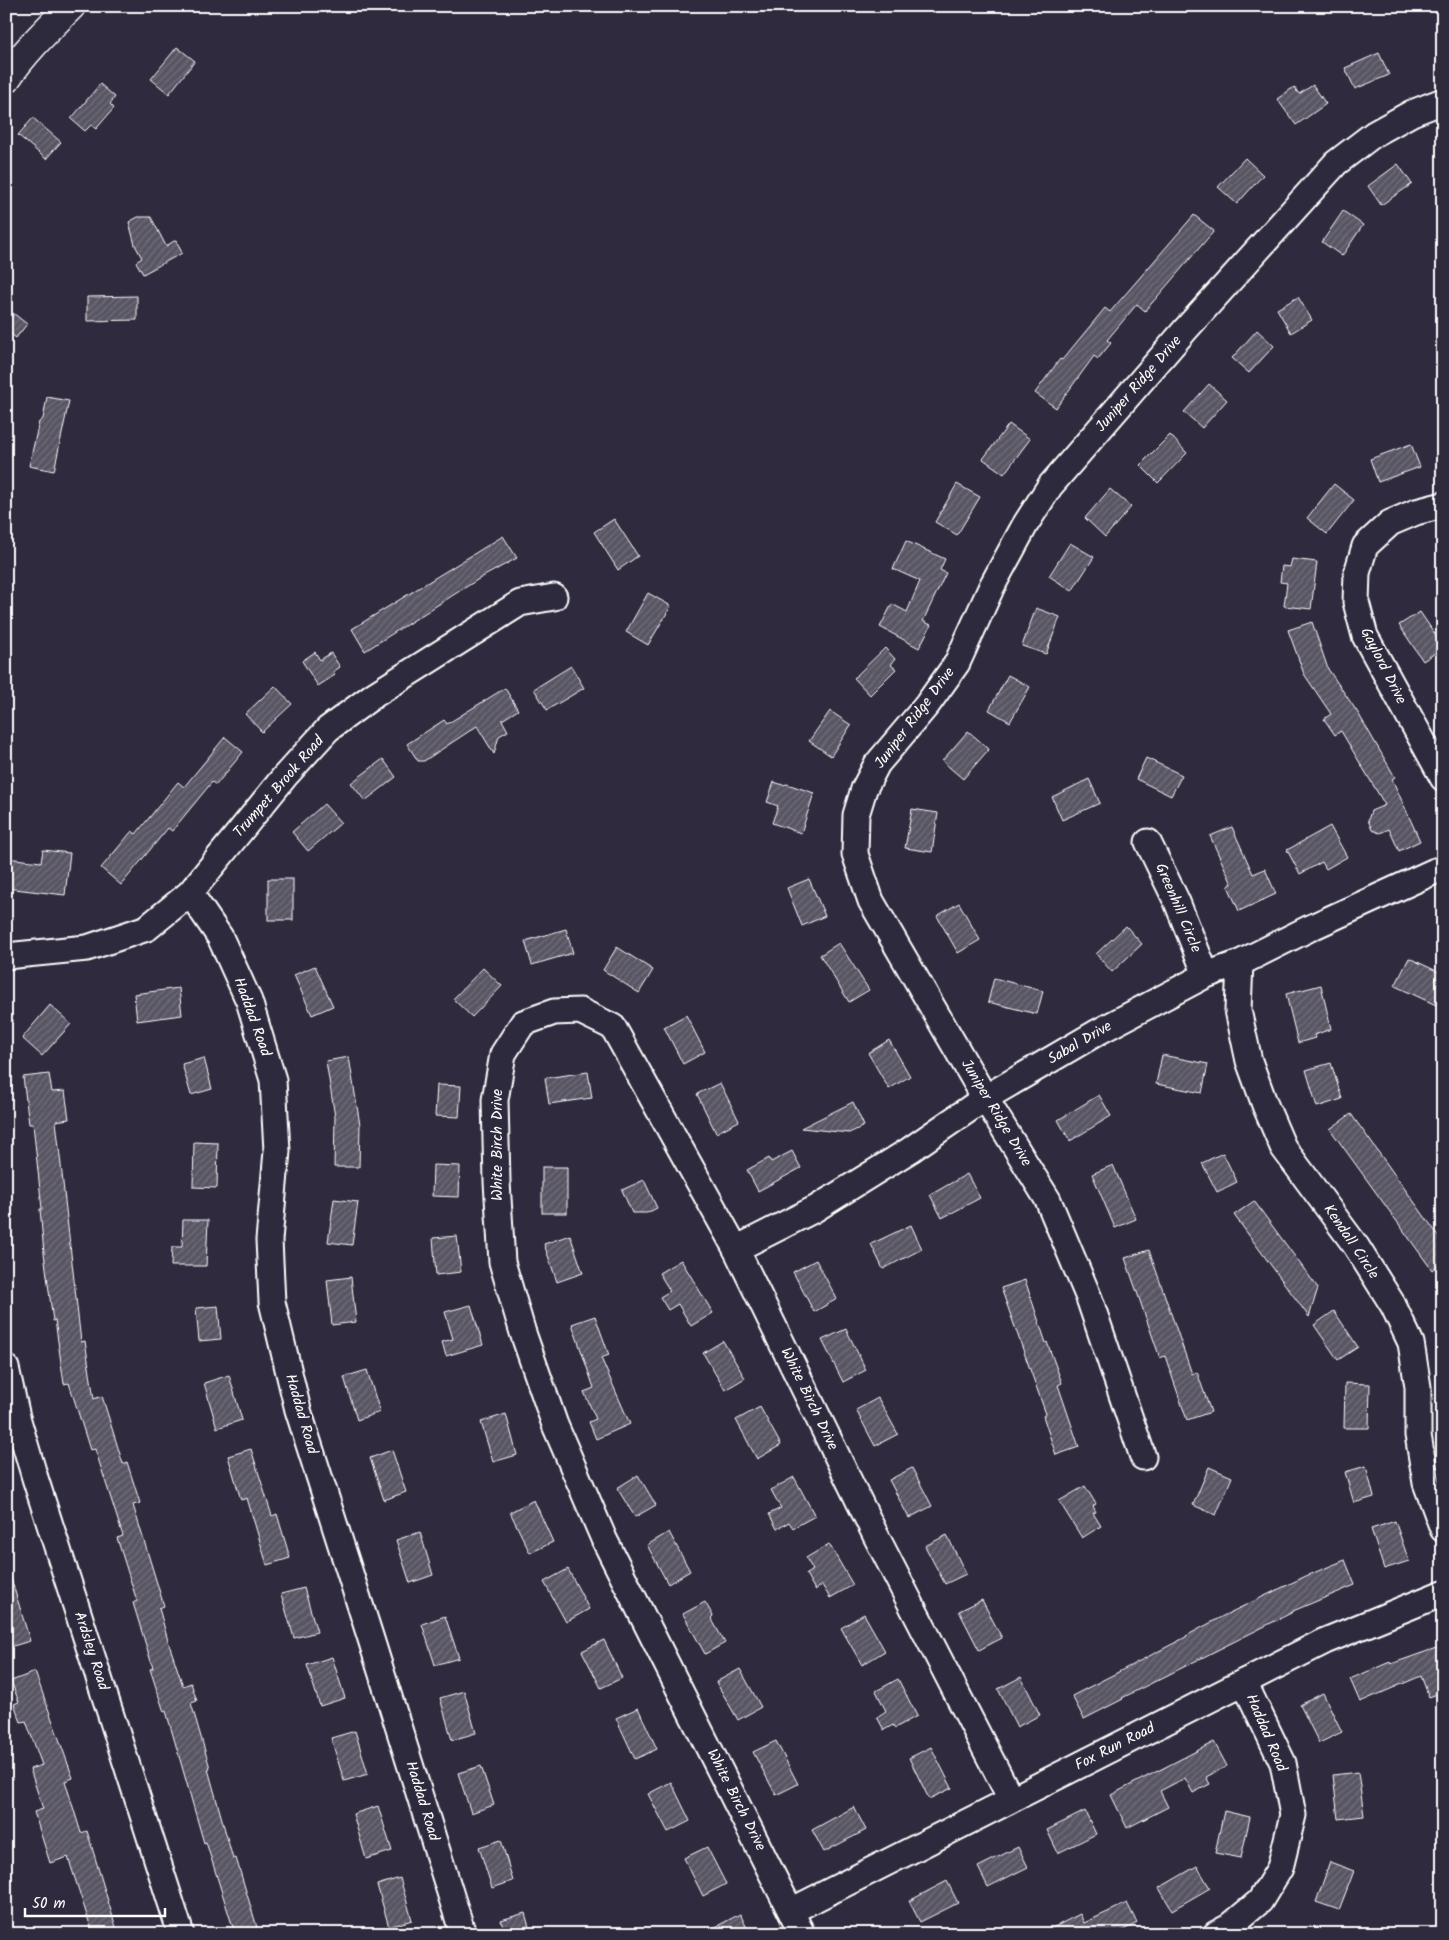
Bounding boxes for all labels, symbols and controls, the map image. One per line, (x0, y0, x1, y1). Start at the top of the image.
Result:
street label: Juniper Ridge Drive (1090, 330, 1188, 438)
street label: Gaylord Drive (1353, 623, 1413, 709)
street label: Juniper Ridge Drive (869, 662, 961, 774)
street label: Trumpet Brook Road (228, 730, 331, 844)
street label: Greenhill Circle (1148, 859, 1208, 957)
street label: Haddad Road (227, 974, 278, 1060)
street label: Sabal Drive (1043, 1015, 1117, 1071)
street label: Juniper Ridge Drive (954, 1055, 1038, 1172)
street label: White Birch Drive (486, 1089, 510, 1201)
street label: Kendall Circle (1317, 1200, 1385, 1285)
street label: White Birch Drive (774, 1343, 844, 1455)
street label: Haddad Road (278, 1371, 324, 1458)
street label: Ardsley Road (67, 1609, 115, 1694)
street label: Haddad Road (1239, 1690, 1293, 1776)
street label: Fox Run Road (1071, 1716, 1160, 1777)
street label: White Birch Drive (700, 1745, 772, 1856)
street label: Haddad Road (398, 1758, 446, 1845)
scale bar (25, 1885, 165, 1917)
text: 50 m (32, 1892, 66, 1916)

